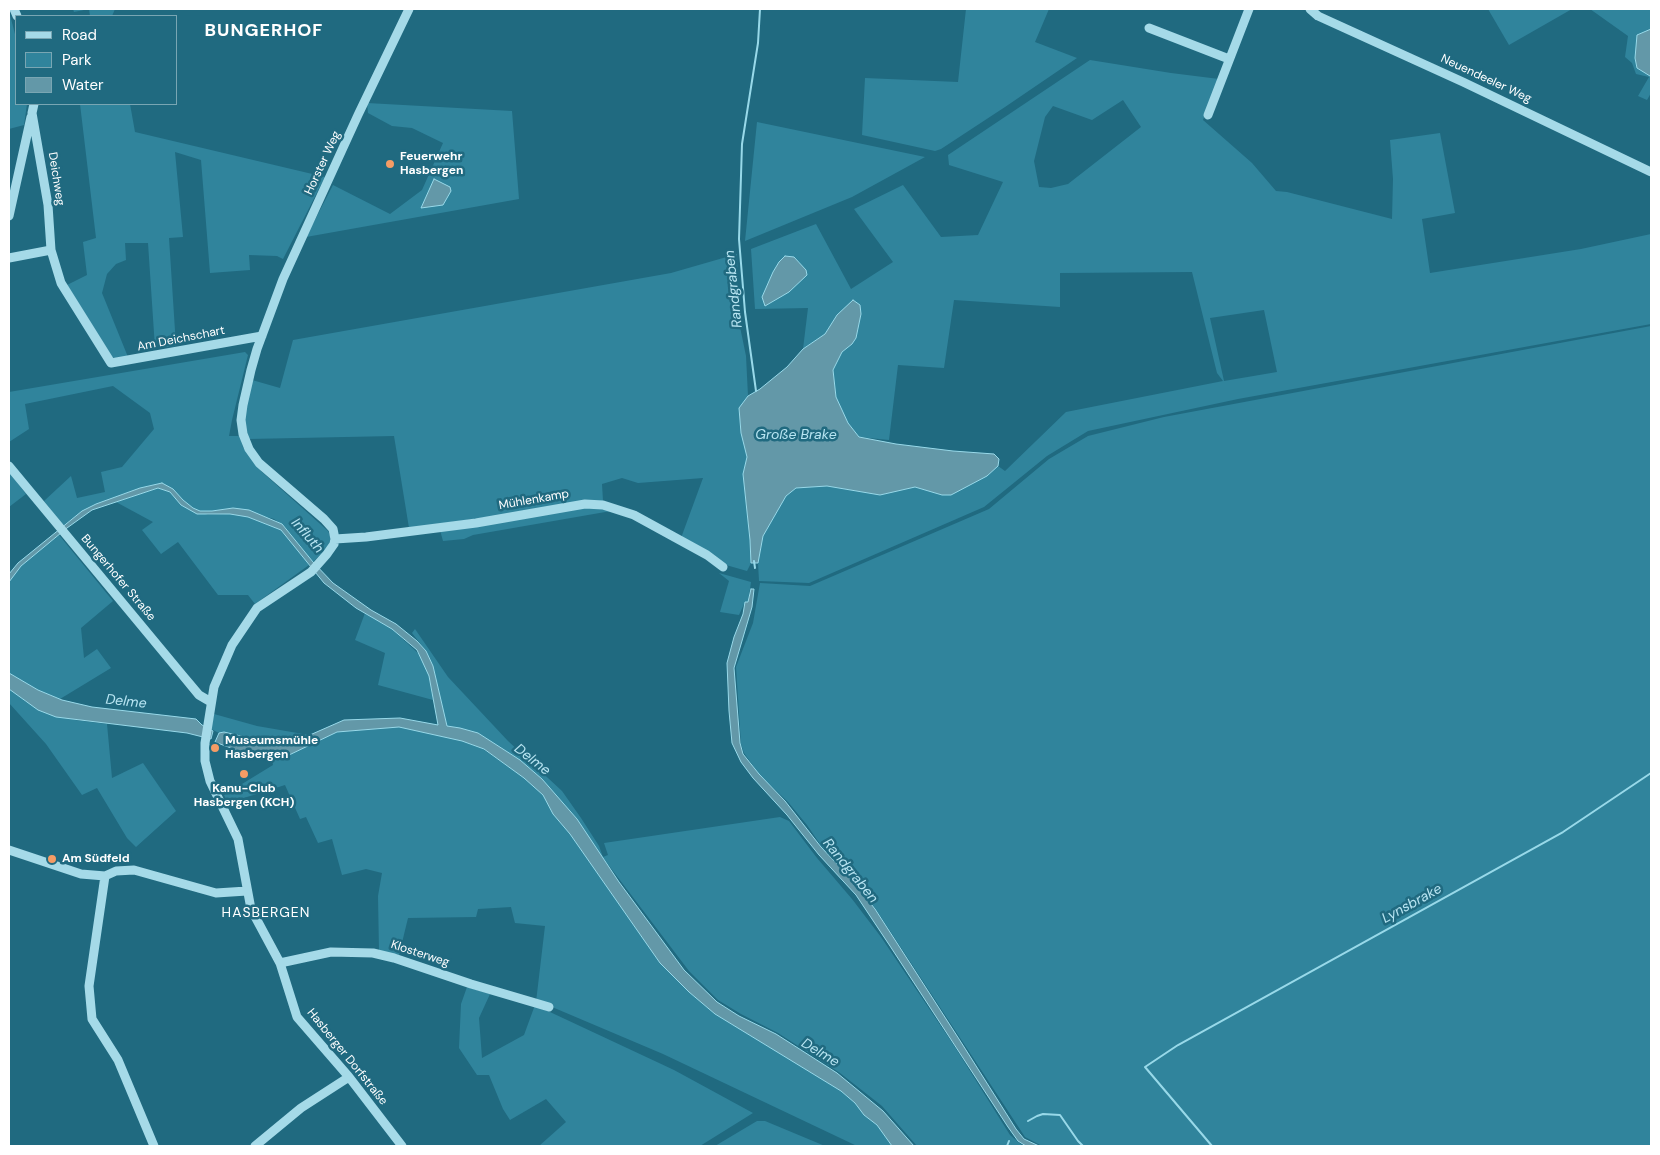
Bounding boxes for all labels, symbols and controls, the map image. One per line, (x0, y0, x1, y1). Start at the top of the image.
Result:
legend (15, 15, 178, 105)
district label: BUNGERHOF (203, 20, 325, 42)
text: Road (62, 25, 97, 45)
text: Park (62, 50, 92, 70)
street label: Neuendeeler Weg (1438, 52, 1534, 106)
text: Water (62, 75, 103, 95)
street label: Horster Weg (302, 129, 344, 197)
place label: Feuerwehr Hasbergen (400, 150, 463, 178)
street label: Deichweg (45, 151, 67, 207)
marker: Feuerwehr Hasbergen (384, 158, 396, 170)
water label: Randgraben (722, 249, 746, 329)
street label: Am Deichschart (136, 323, 226, 355)
water label: Große Brake (755, 427, 837, 443)
street label: Mühlenkamp (498, 487, 570, 513)
water label: Influth (287, 515, 327, 557)
street label: Bungerhofer Straße (78, 532, 158, 624)
water label: Delme (105, 691, 147, 713)
place label: Museumsmühle Hasbergen (225, 734, 318, 762)
water label: Delme (511, 741, 553, 779)
marker: Museumsmühle Hasbergen (209, 742, 221, 754)
marker: Kanu-Club Hasbergen (KCH) (238, 768, 250, 780)
place label: Kanu-Club Hasbergen (KCH) (194, 782, 294, 810)
water label: Randgraben (819, 835, 881, 907)
place label: Am Südfeld (62, 852, 130, 866)
marker: Am Südfeld (46, 853, 58, 865)
water label: Lynsbrake (1379, 881, 1445, 927)
district label: HASBERGEN (220, 905, 312, 921)
street label: Klosterweg (389, 938, 451, 970)
street label: Hasberger Dorfstraße (304, 1006, 390, 1108)
water label: Delme (798, 1035, 842, 1071)

